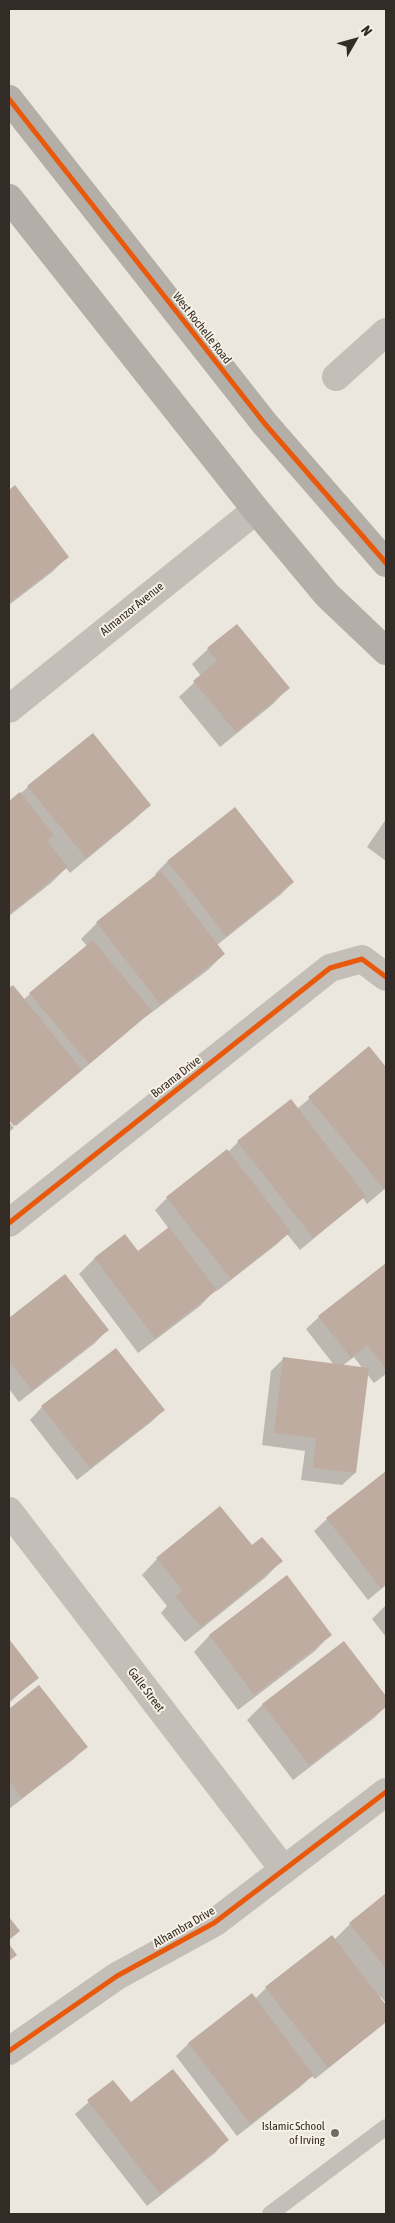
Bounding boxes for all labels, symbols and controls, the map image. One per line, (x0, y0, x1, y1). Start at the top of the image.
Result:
north arrow (330, 15, 380, 65)
text: N (358, 23, 376, 39)
street label: West Rochelle Road (170, 289, 234, 367)
street label: Almanzor Avenue (97, 579, 167, 639)
street label: Borama Drive (148, 1053, 204, 1101)
street label: Galle Street (125, 1665, 167, 1715)
street label: Alhambra Drive (151, 1904, 217, 1950)
place label: Islamic School of Irving (262, 2119, 325, 2147)
marker: Islamic School of Irving (329, 2127, 341, 2139)

